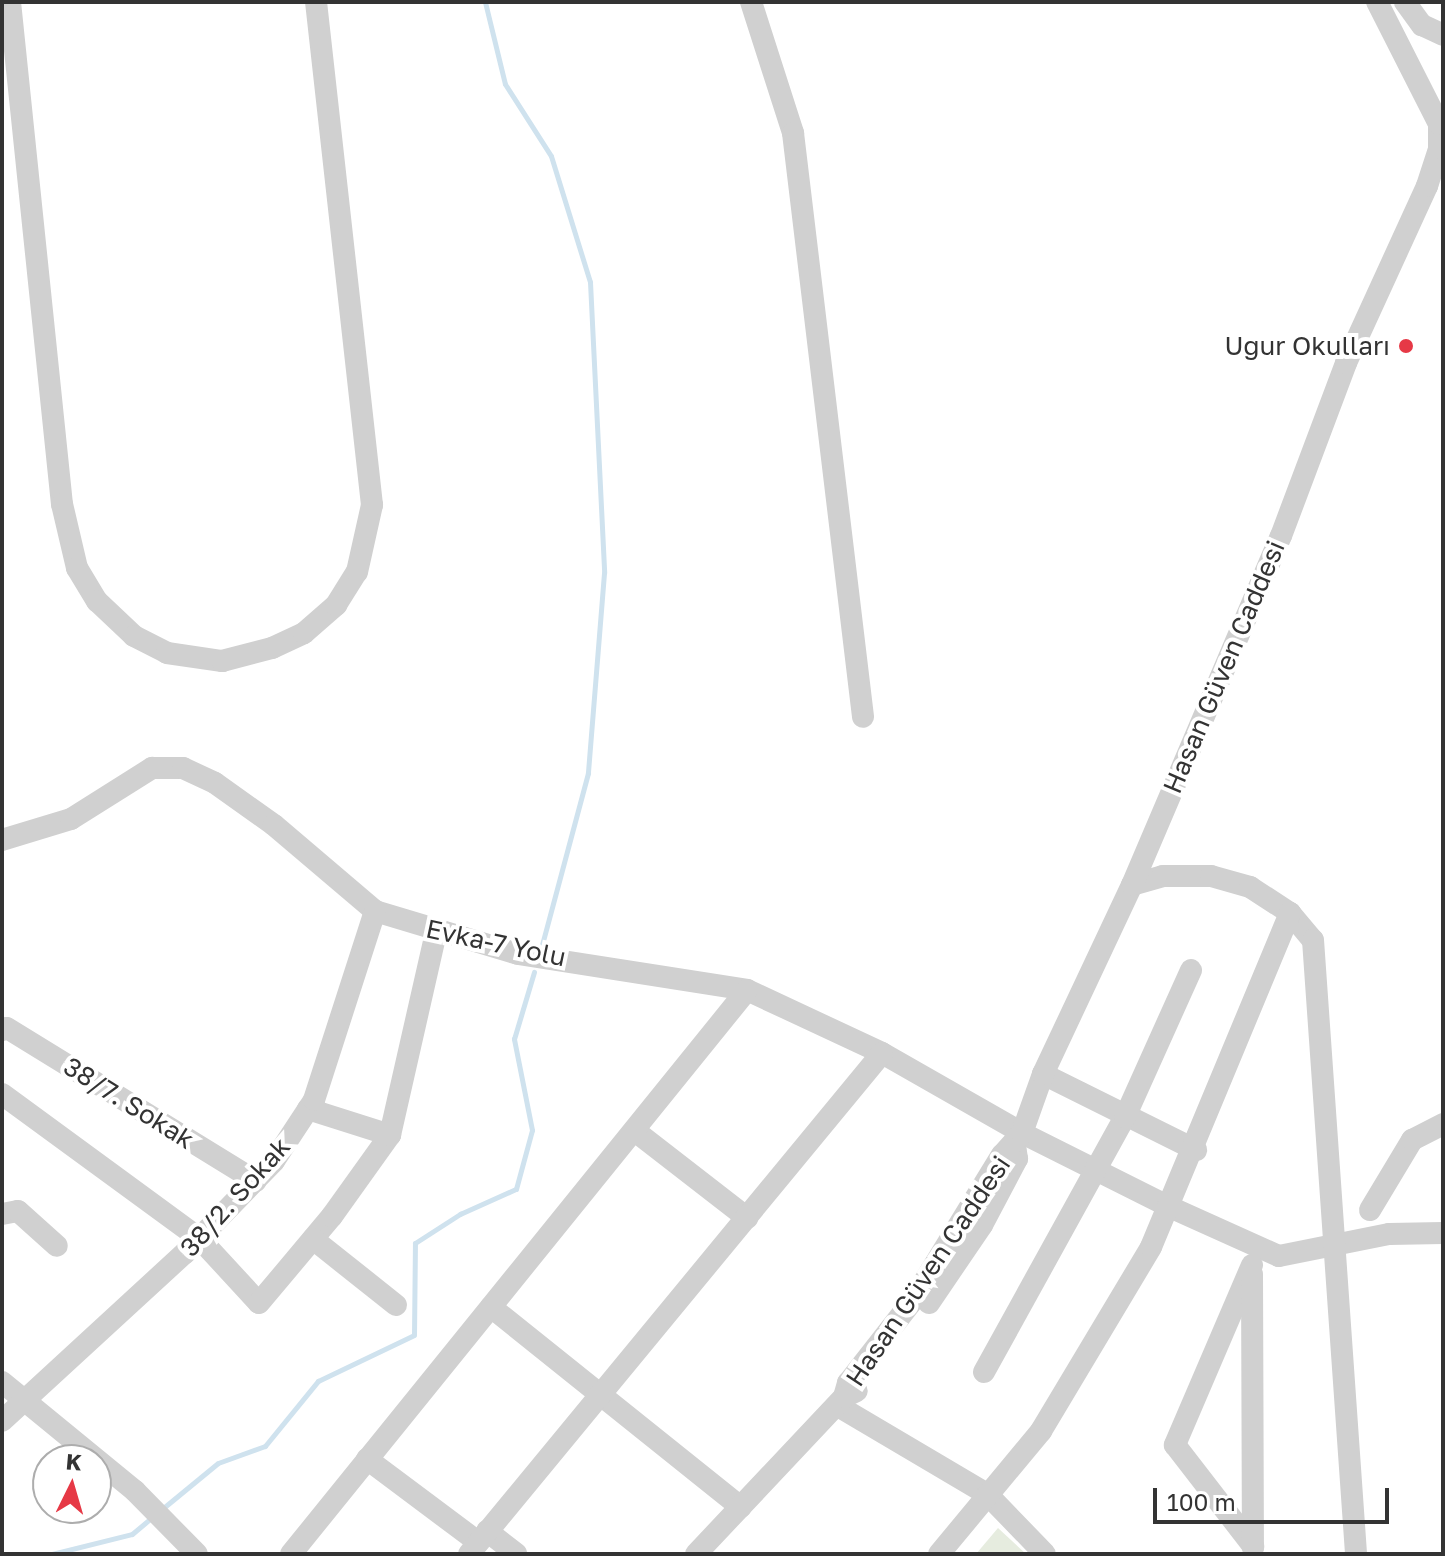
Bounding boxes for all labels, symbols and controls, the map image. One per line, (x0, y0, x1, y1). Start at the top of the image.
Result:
place label: Uğur Okulları (1225, 330, 1390, 362)
marker: Uğur Okulları (1397, 337, 1415, 355)
street label: Hasan Güven Caddesi (1157, 536, 1291, 798)
street label: Evka-7 Yolu (423, 913, 569, 973)
street label: 38/7. Sokak (58, 1051, 200, 1155)
street label: 38/2. Sokak (174, 1131, 296, 1263)
street label: Hasan Güven Caddesi (839, 1150, 1017, 1392)
north arrow (32, 1444, 112, 1524)
text: K (65, 1447, 83, 1476)
scale bar (1157, 1472, 1393, 1522)
text: 100 m (1167, 1487, 1236, 1516)

